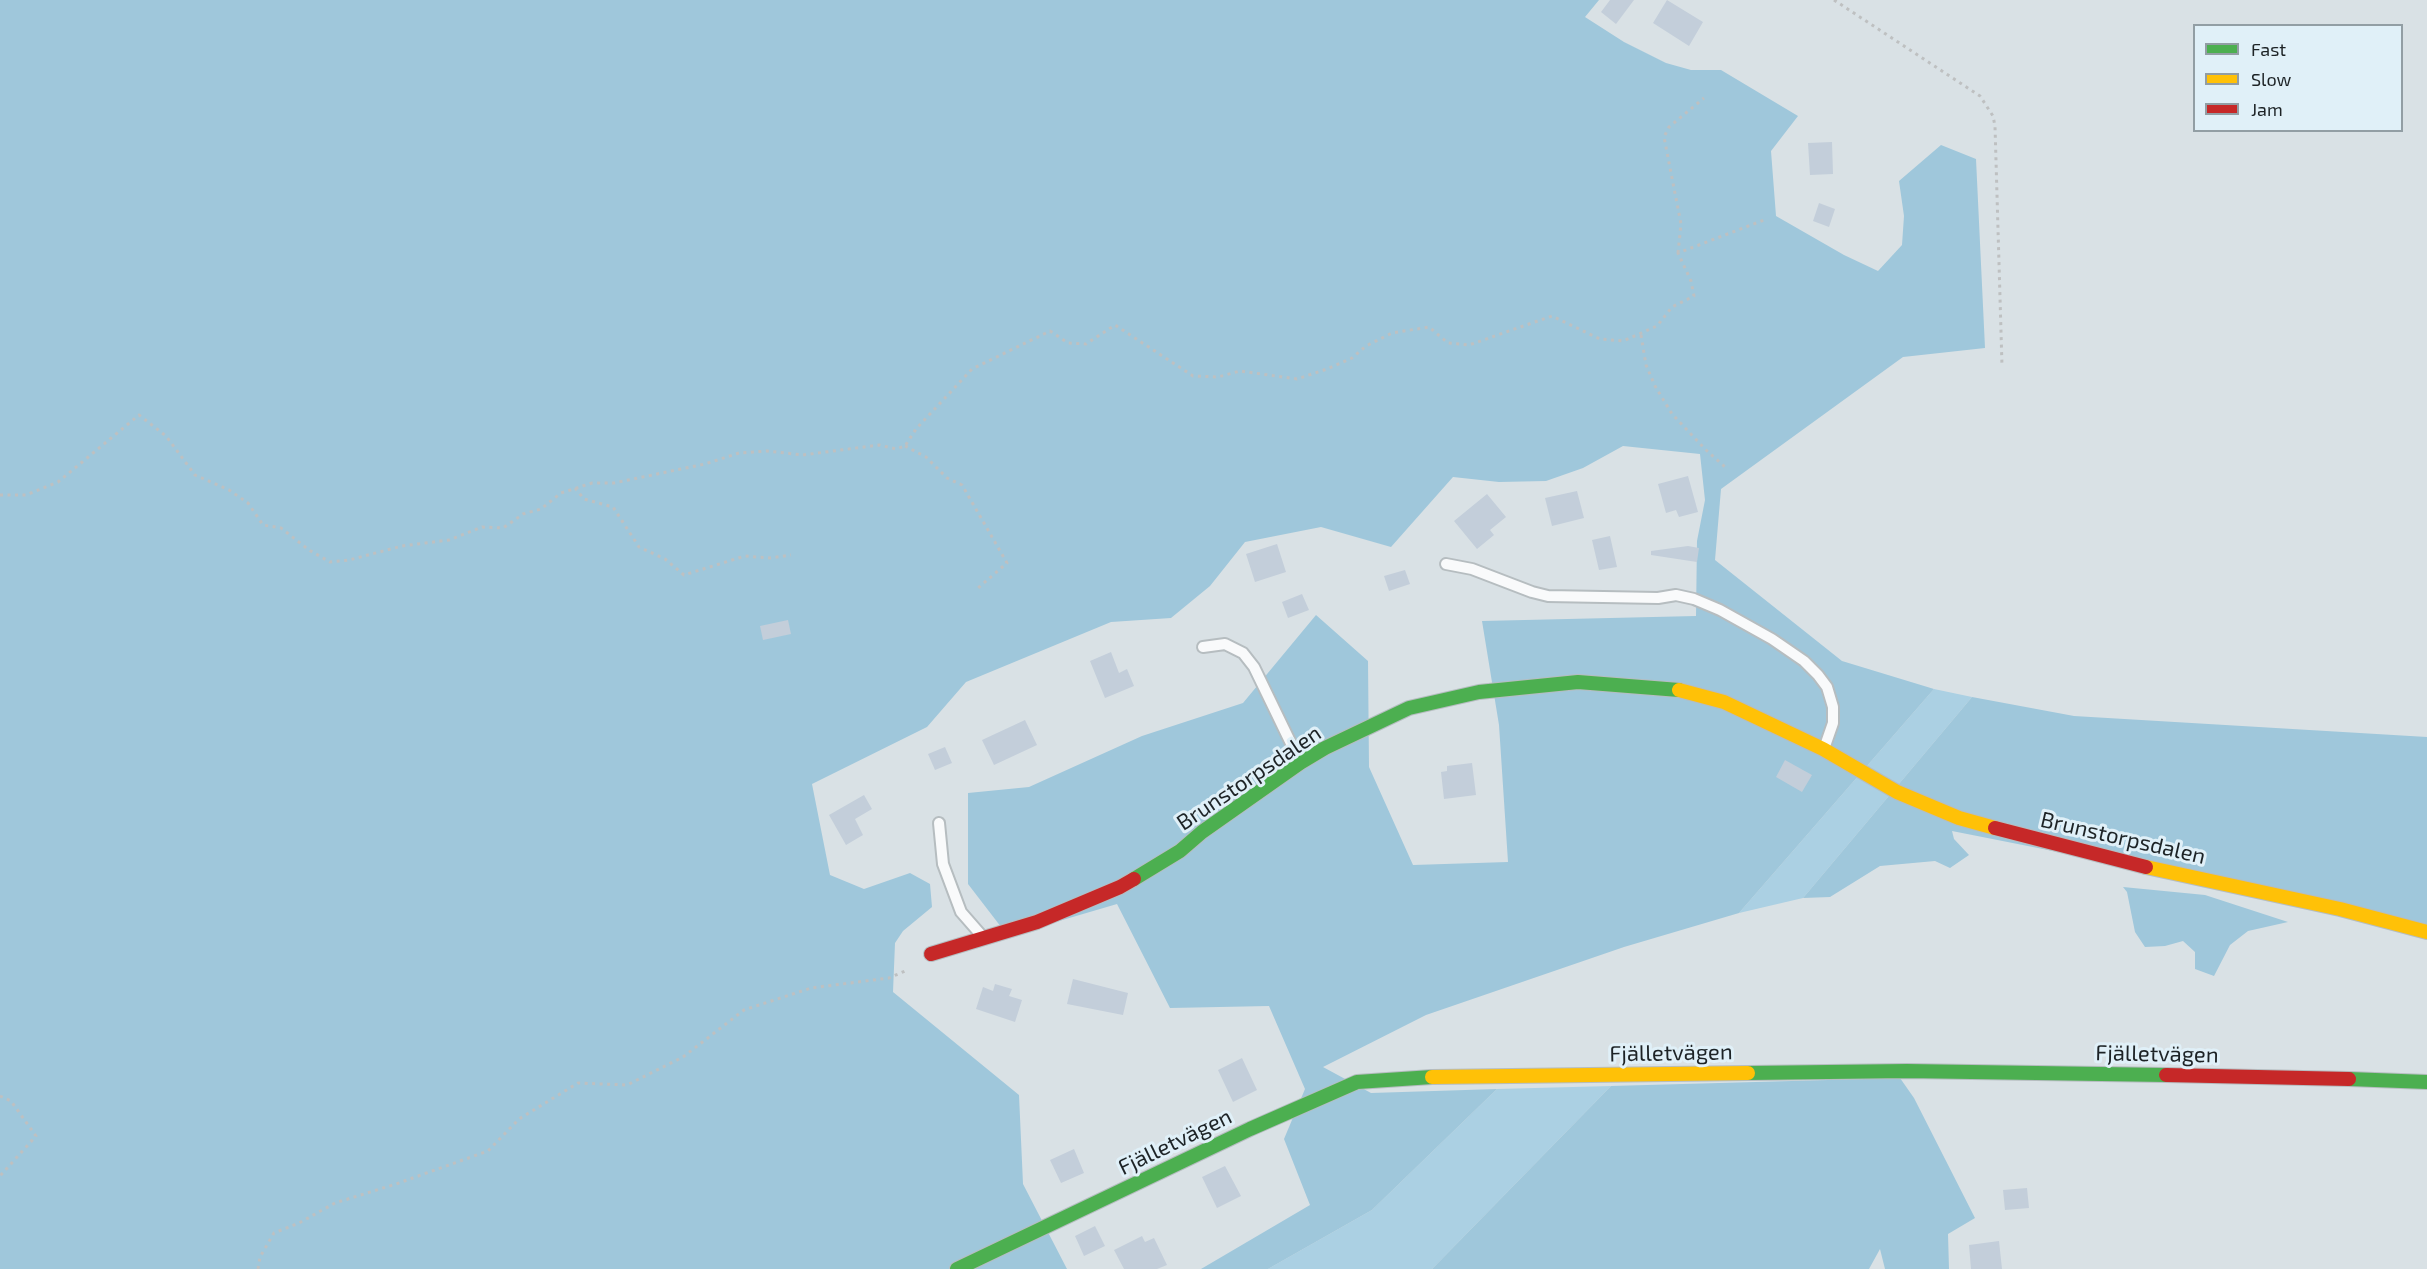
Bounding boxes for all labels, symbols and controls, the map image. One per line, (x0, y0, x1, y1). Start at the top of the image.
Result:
legend (2193, 24, 2403, 132)
text: Fast (2251, 38, 2286, 60)
text: Slow (2251, 68, 2291, 90)
text: Jam (2251, 98, 2283, 120)
street label: Brunstorpsdalen (1172, 720, 1326, 836)
street label: Brunstorpsdalen (2038, 806, 2208, 870)
street label: Fjälletvägen (1609, 1039, 1733, 1067)
street label: Fjälletvägen (2095, 1040, 2219, 1068)
street label: Fjälletvägen (1114, 1103, 1236, 1181)

